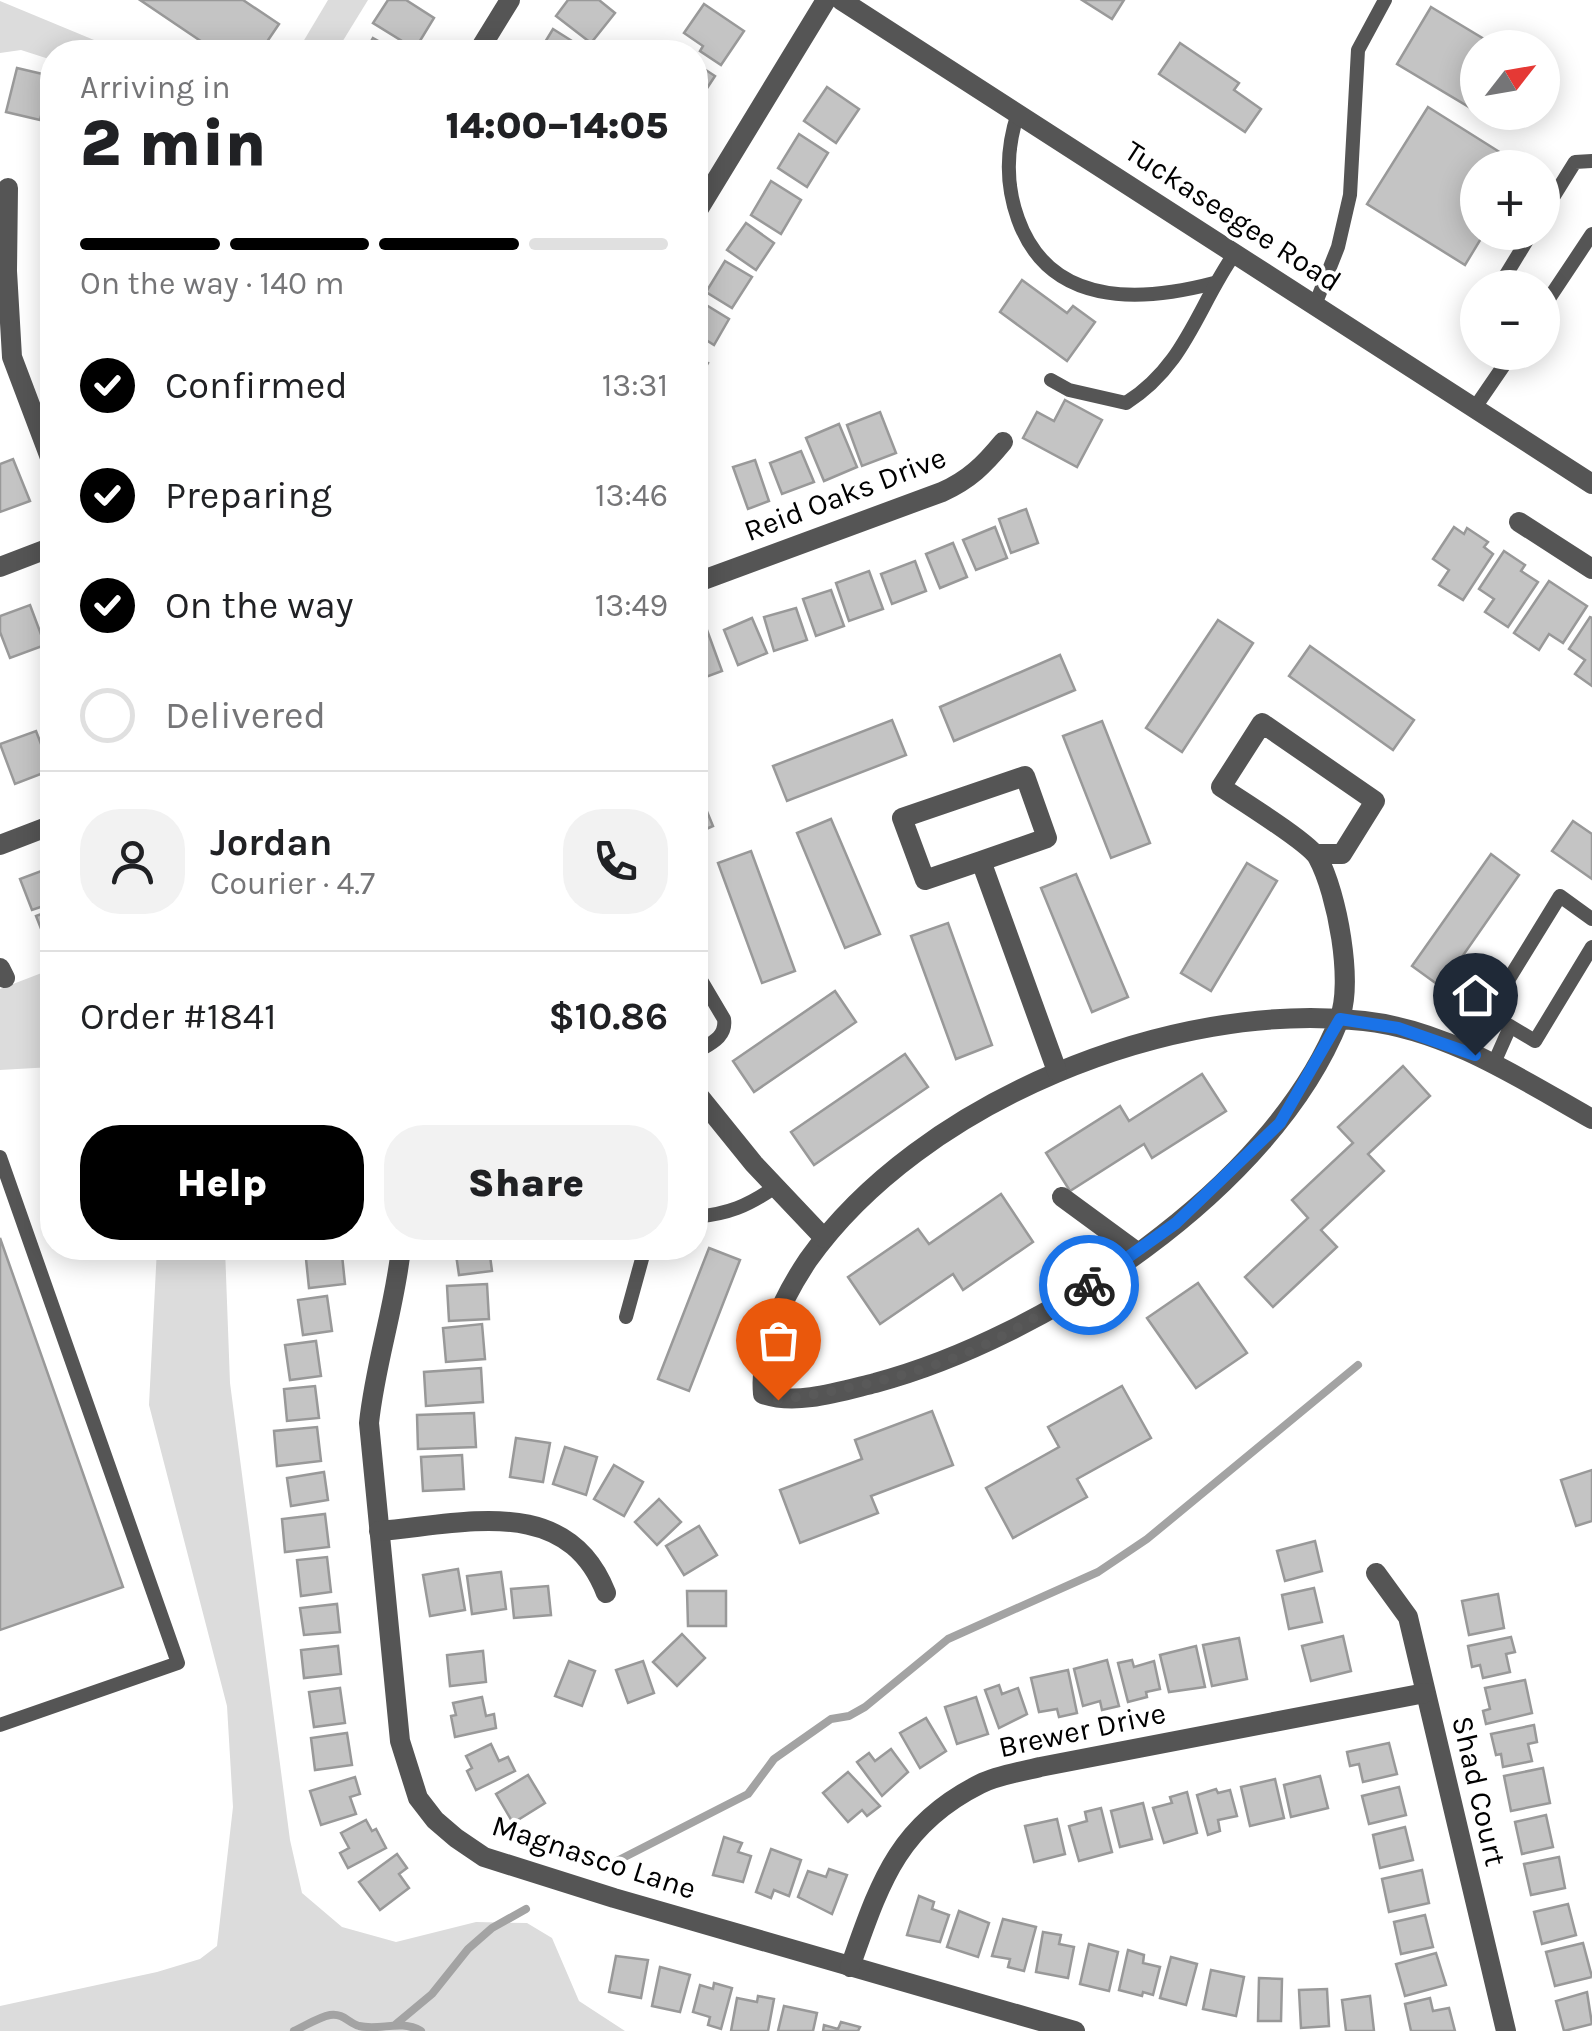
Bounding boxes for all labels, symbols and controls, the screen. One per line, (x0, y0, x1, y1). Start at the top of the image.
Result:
north arrow (1460, 30, 1560, 130)
map controls (1460, 30, 1560, 370)
text: Arriving in (80, 69, 231, 106)
text: 14:00–14:05 (445, 103, 668, 148)
text: 2 min (80, 105, 266, 181)
street label: Tuckaseegee Road (1118, 133, 1348, 299)
button: + (1460, 150, 1560, 250)
text: On the way · 140 m (80, 265, 345, 302)
button: − (1460, 270, 1560, 370)
icon: check (80, 358, 135, 413)
text: Confirmed (165, 363, 348, 408)
text: 13:31 (602, 367, 668, 404)
street label: Reid Oaks Drive (739, 439, 951, 549)
icon: check (80, 468, 135, 523)
text: Preparing (165, 473, 332, 518)
text: 13:46 (595, 477, 668, 514)
icon: check (80, 578, 135, 633)
text: On the way (165, 583, 353, 628)
text: 13:49 (595, 587, 668, 624)
text: Delivered (165, 693, 326, 738)
button: person (80, 809, 185, 914)
button: phone (563, 809, 668, 914)
text: Jordan (210, 820, 333, 865)
text: Courier · 4.7 (210, 865, 375, 902)
pin (1433, 953, 1518, 1056)
icon: home (1448, 968, 1503, 1023)
text: Order #1841 (80, 994, 277, 1039)
text: $10.86 (548, 994, 668, 1039)
button: Help (80, 1125, 364, 1240)
button: Share (384, 1125, 668, 1240)
courier (1039, 1235, 1139, 1335)
icon: bike (1062, 1258, 1117, 1313)
pin (736, 1298, 821, 1401)
icon: bag (751, 1313, 806, 1368)
street label: Brewer Drive (995, 1695, 1169, 1765)
street label: Shad Court (1444, 1713, 1514, 1869)
street label: Magnasco Lane (487, 1807, 701, 1907)

